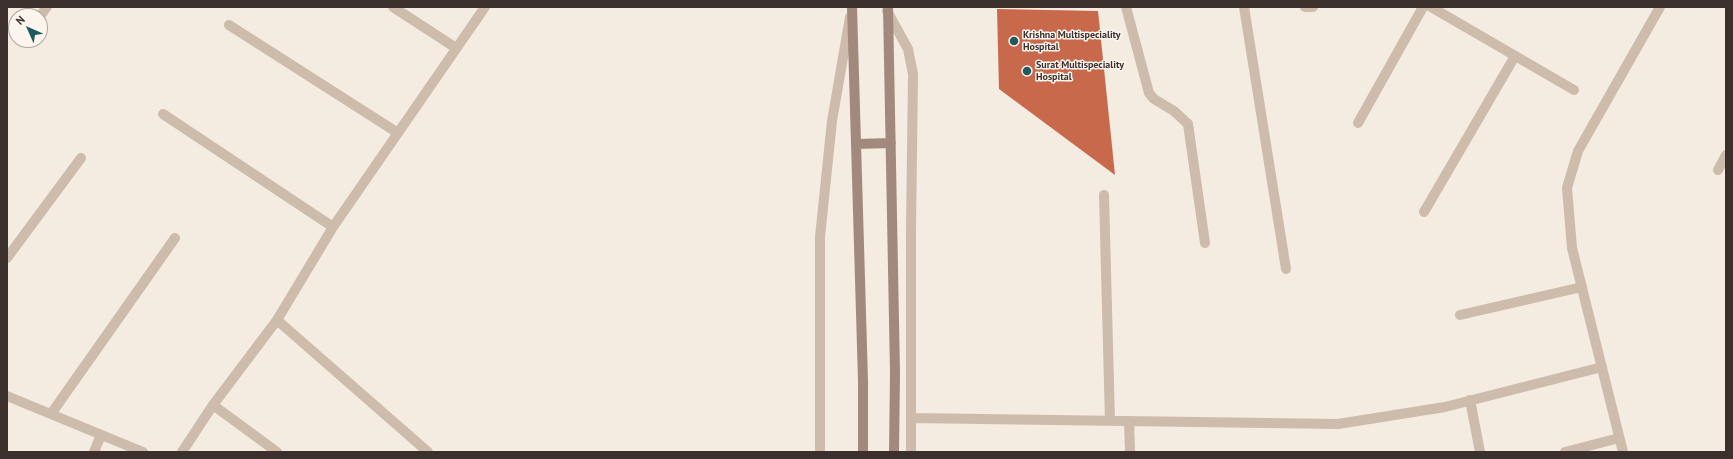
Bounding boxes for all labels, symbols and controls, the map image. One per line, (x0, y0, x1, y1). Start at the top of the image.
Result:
north arrow (8, 8, 48, 48)
text: N (13, 13, 28, 28)
place label: Krishna Multispeciality Hospital (1023, 29, 1121, 52)
marker: Krishna Multispeciality Hospital (1008, 35, 1020, 47)
place label: Surat Multispeciality Hospital (1036, 59, 1124, 82)
marker: Surat Multispeciality Hospital (1021, 65, 1033, 77)

